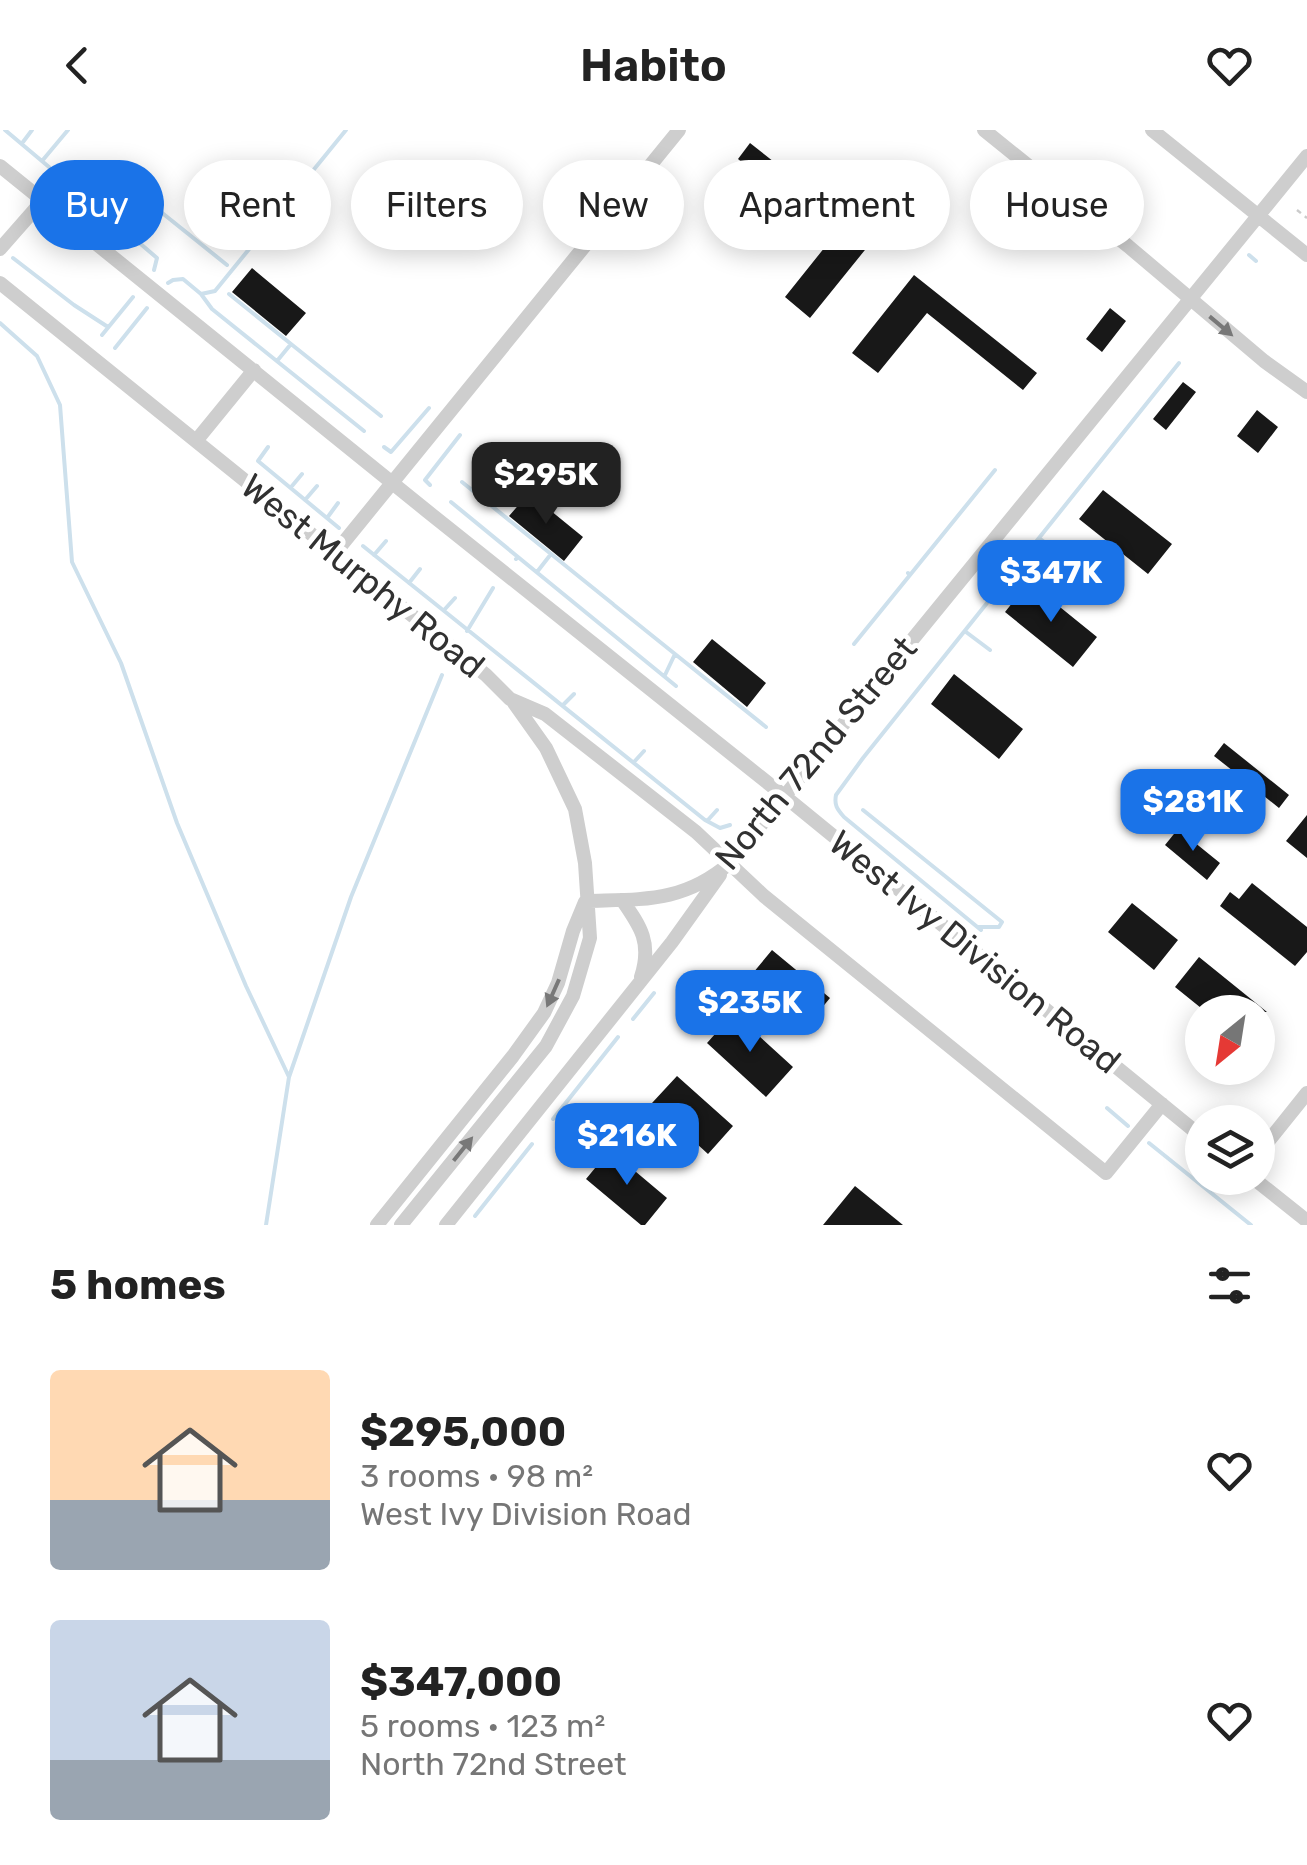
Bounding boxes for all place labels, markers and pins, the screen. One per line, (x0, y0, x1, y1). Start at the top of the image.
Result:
pin: $295K (476, 442, 616, 527)
pin: $347K (981, 540, 1121, 625)
pin: $281K (1123, 769, 1263, 854)
pin: $235K (680, 970, 820, 1055)
pin: $216K (557, 1103, 697, 1188)

